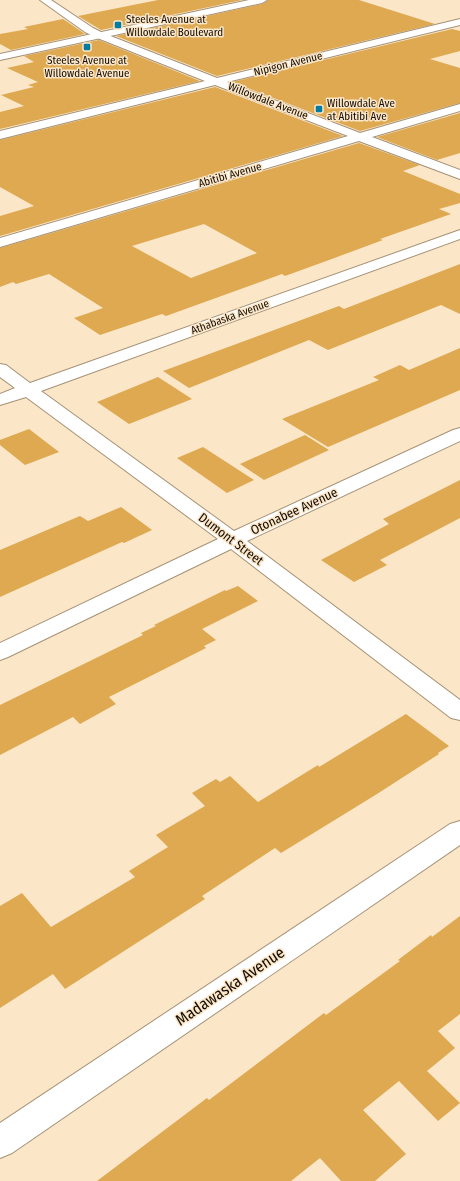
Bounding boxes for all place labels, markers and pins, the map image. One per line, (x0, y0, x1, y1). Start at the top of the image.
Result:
place label: Steeles Avenue at Willowdale Boulevard (126, 13, 223, 39)
marker: Steeles Avenue at Willowdale Boulevard (113, 20, 123, 30)
marker: Steeles Avenue at Willowdale Avenue (82, 42, 92, 52)
place label: Steeles Avenue at Willowdale Avenue (45, 54, 129, 80)
place label: Willowdale Ave at Abitibi Ave (327, 97, 395, 123)
marker: Willowdale Ave at Abitibi Ave (314, 104, 324, 114)

